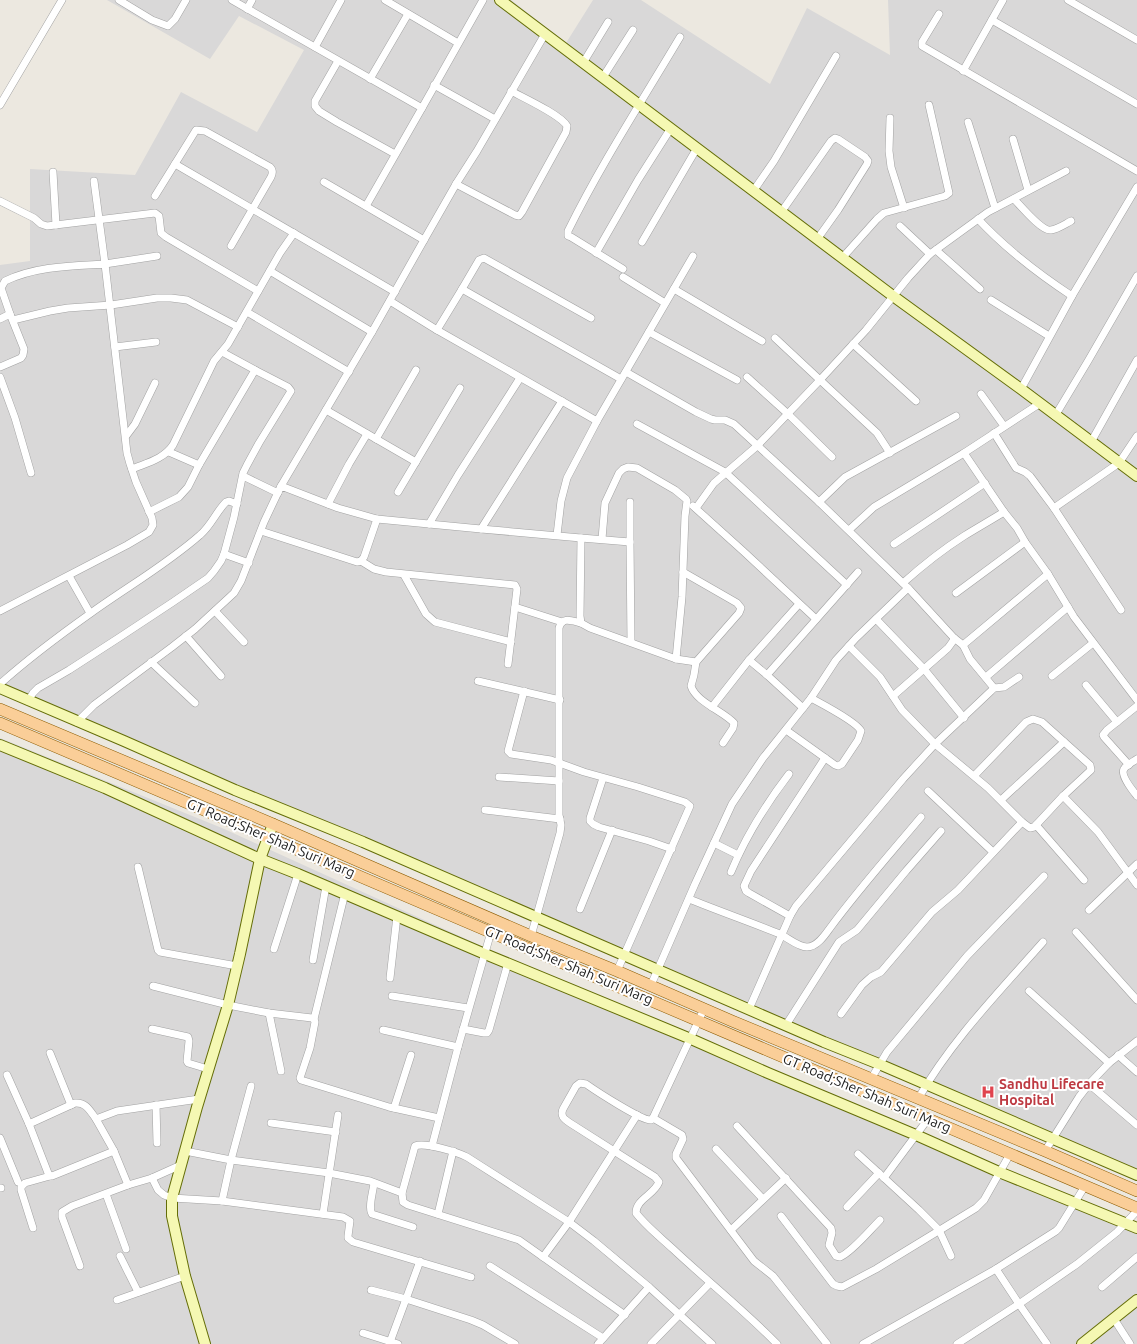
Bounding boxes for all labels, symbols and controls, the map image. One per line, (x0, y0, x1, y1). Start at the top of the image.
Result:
street label: GT Road;Sher Shah Suri Marg (184, 795, 358, 881)
street label: GT Road;Sher Shah Suri Marg (482, 922, 656, 1008)
street label: GT Road;Sher Shah Suri Marg (780, 1050, 954, 1136)
place label: Sandhu Lifecare Hospital (999, 1076, 1104, 1108)
hospital icon: Sandhu Lifecare Hospital (980, 1084, 996, 1100)

